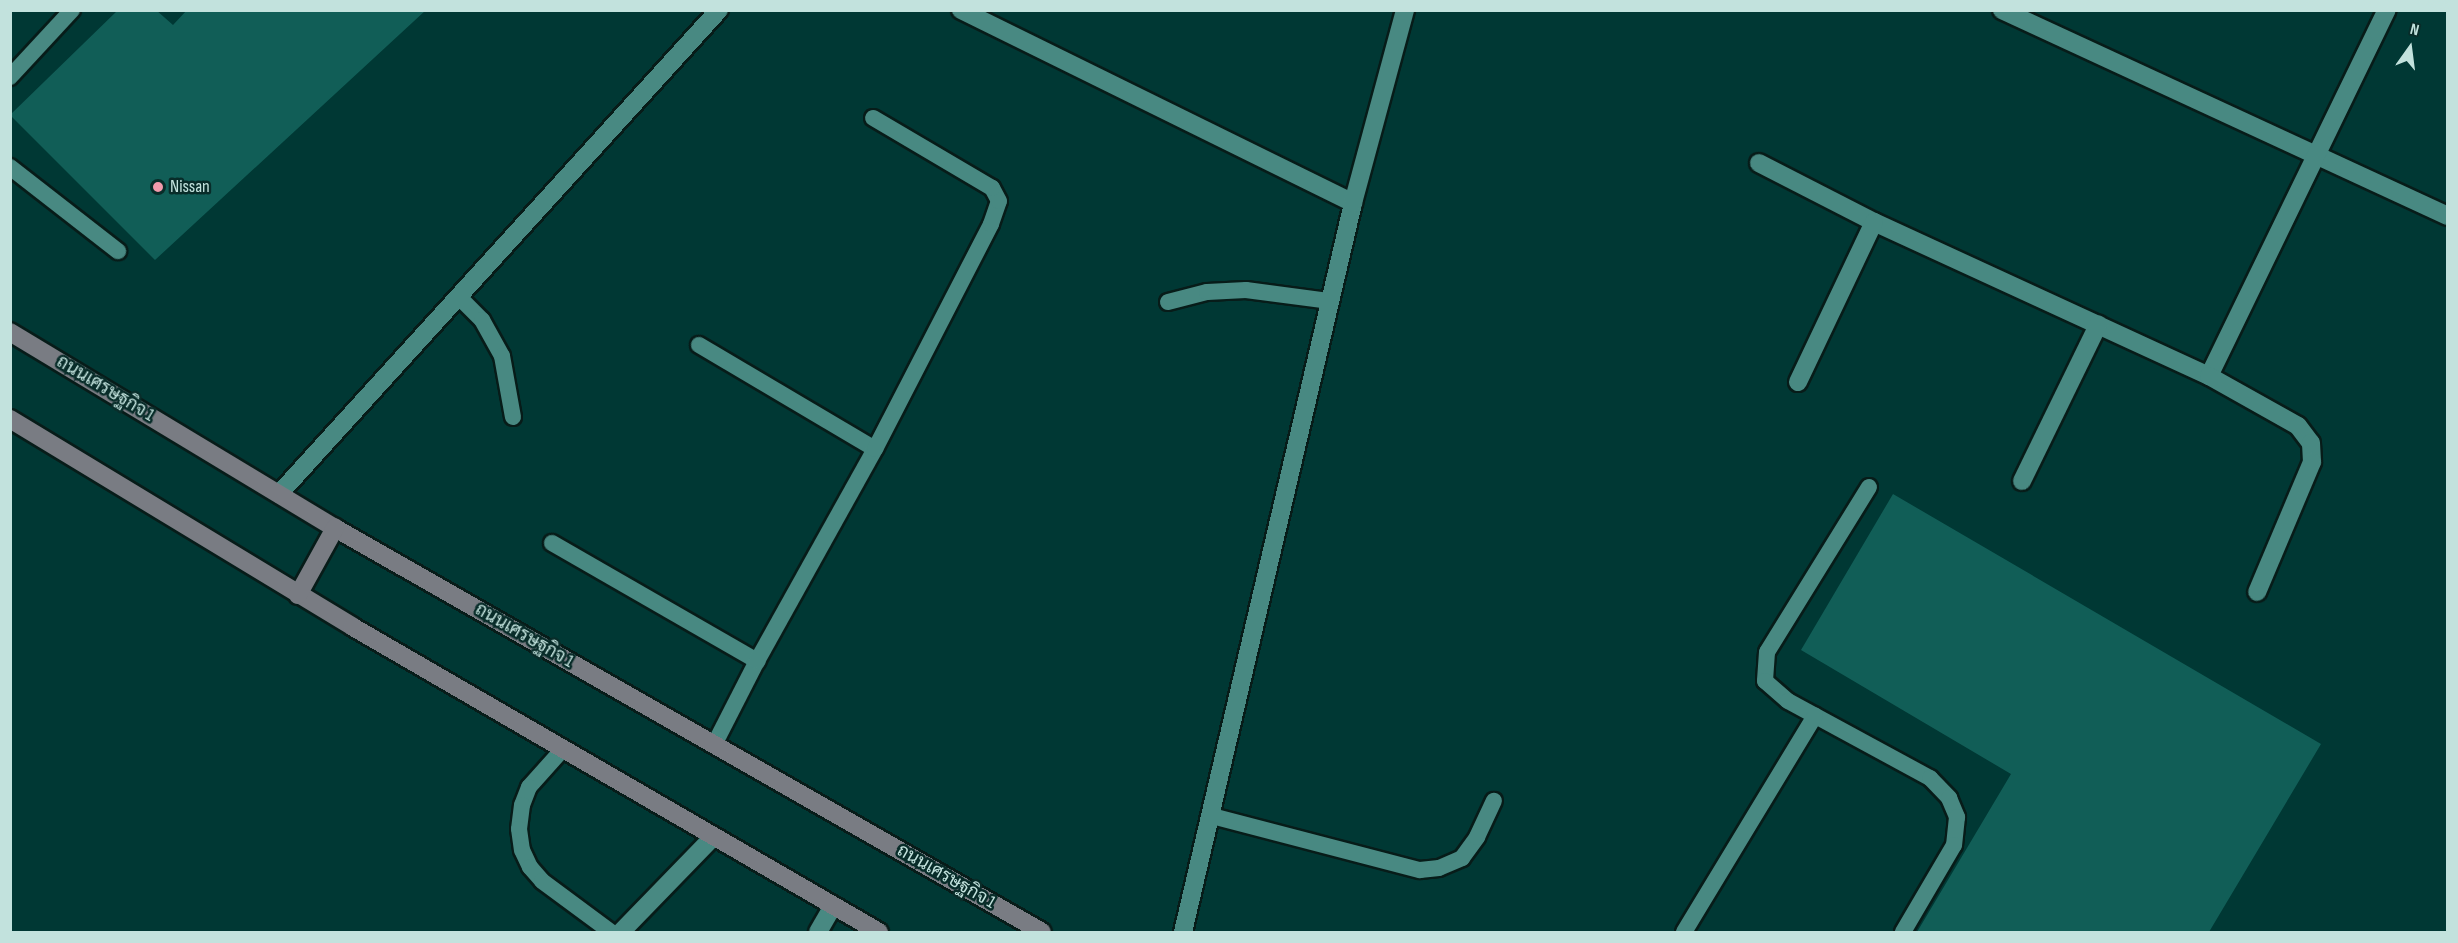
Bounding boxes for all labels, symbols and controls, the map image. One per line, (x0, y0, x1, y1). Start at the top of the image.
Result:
north arrow (2380, 18, 2440, 78)
text: N (2408, 20, 2421, 40)
place label: Nissan (170, 176, 210, 198)
marker: Nissan (151, 180, 165, 194)
street label: ถนนเศรษฐกิจ 1 (52, 351, 158, 427)
street label: ถนนเศรษฐกิจ 1 (471, 599, 577, 673)
street label: ถนนเศรษฐกิจ 1 (893, 840, 999, 914)

